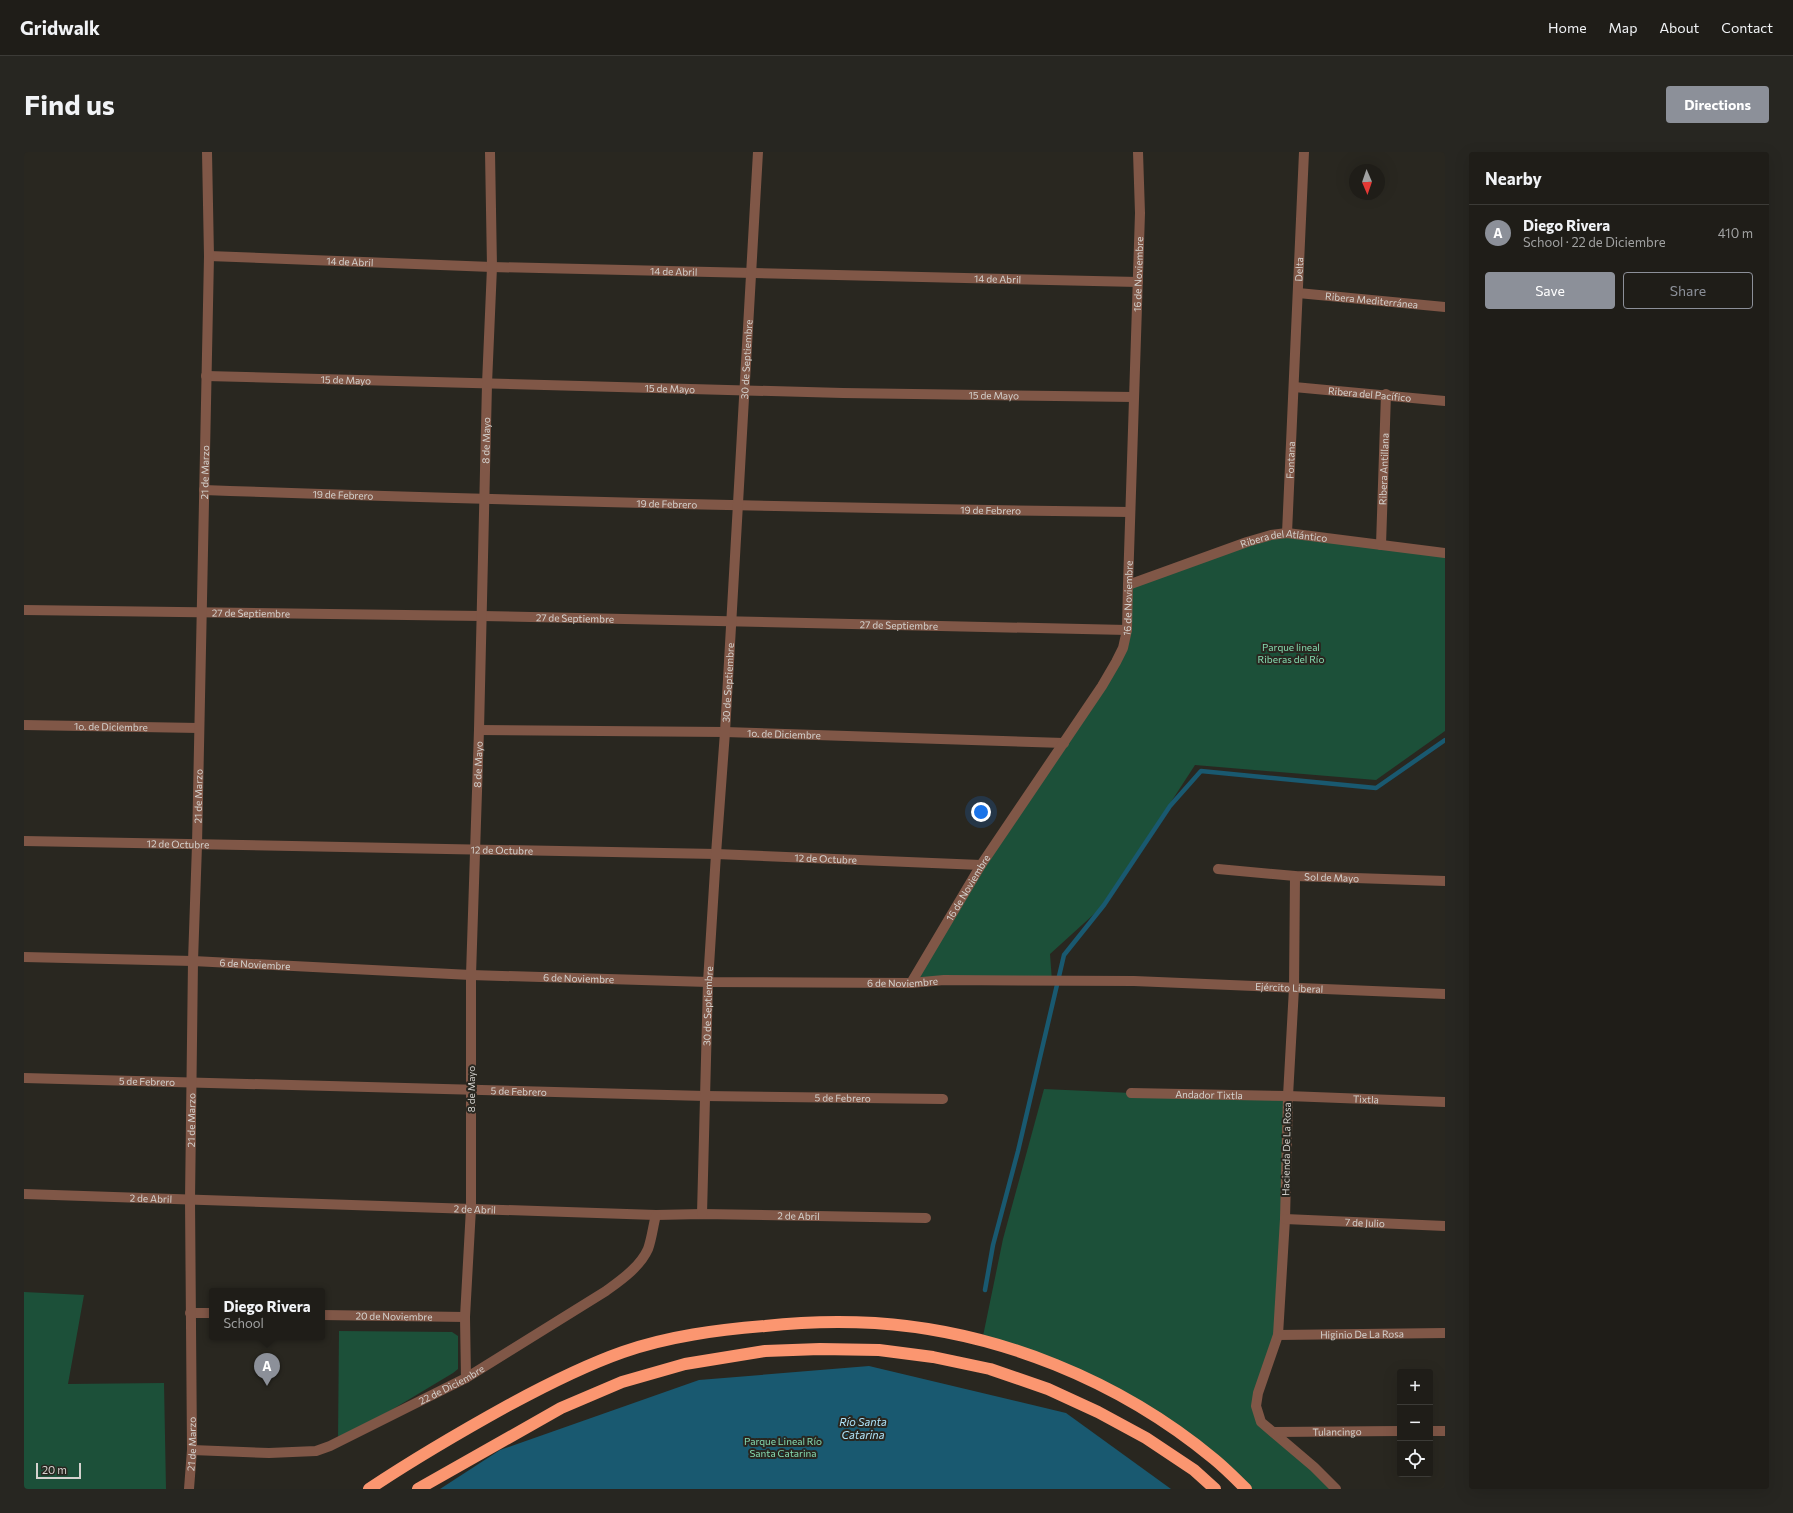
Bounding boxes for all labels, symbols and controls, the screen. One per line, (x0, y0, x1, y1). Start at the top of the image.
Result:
text: Gridwalk (20, 16, 100, 39)
text: Home (1548, 19, 1587, 36)
text: Map (1609, 19, 1637, 36)
text: About (1659, 19, 1699, 36)
text: Contact (1721, 19, 1773, 36)
button: Directions (1666, 86, 1769, 123)
text: Find us (24, 87, 115, 121)
north arrow (1349, 164, 1385, 200)
text: Nearby (1485, 168, 1542, 189)
text: Diego Rivera (1523, 216, 1610, 234)
text: A (1493, 225, 1503, 241)
text: 410 m (1718, 225, 1753, 241)
text: School · 22 de Diciembre (1523, 234, 1666, 250)
street label: 16 de Noviembre (1131, 236, 1145, 312)
street label: 14 de Abril (326, 255, 374, 268)
street label: Delta (1292, 257, 1305, 282)
street label: 14 de Abril (650, 265, 697, 278)
street label: 14 de Abril (974, 272, 1021, 285)
button: Save (1485, 272, 1615, 309)
button: Share (1623, 272, 1753, 309)
street label: Ribera Mediterránea (1325, 290, 1419, 310)
street label: 30 de Septiembre (738, 319, 754, 399)
street label: 15 de Mayo (321, 373, 371, 386)
street label: 15 de Mayo (644, 382, 695, 395)
street label: Ribera del Pacífico (1328, 384, 1412, 404)
street label: 15 de Mayo (968, 389, 1019, 401)
street label: 8 de Mayo (479, 417, 492, 464)
street label: Ribera Antillana (1376, 433, 1391, 505)
street label: Fontana (1283, 441, 1297, 479)
street label: 21 de Marzo (198, 445, 211, 500)
street label: 19 de Febrero (312, 488, 374, 502)
street label: 19 de Febrero (636, 497, 697, 510)
street label: 19 de Febrero (960, 503, 1021, 516)
street label: Ribera del Atlántico (1238, 527, 1328, 550)
street label: 16 de Noviembre (1120, 560, 1135, 637)
street label: 27 de Septiembre (212, 606, 290, 619)
street label: 27 de Septiembre (536, 611, 614, 625)
street label: 27 de Septiembre (860, 618, 938, 632)
park label: Parque lineal Riberas del Río (1258, 641, 1324, 665)
street label: 30 de Septiembre (720, 643, 736, 723)
street label: 1o. de Diciembre (74, 720, 148, 733)
street label: 1o. de Diciembre (747, 727, 821, 741)
street label: 8 de Mayo (471, 741, 485, 788)
street label: 21 de Marzo (191, 769, 205, 824)
your location (971, 802, 991, 822)
street label: 12 de Octubre (147, 837, 209, 850)
street label: 12 de Octubre (471, 843, 533, 857)
street label: 12 de Octubre (794, 851, 857, 866)
street label: 16 de Noviembre (943, 852, 992, 923)
street label: Sol de Mayo (1304, 870, 1359, 884)
street label: 6 de Noviembre (219, 956, 291, 972)
street label: 30 de Septiembre (700, 966, 715, 1046)
street label: 6 de Noviembre (543, 971, 614, 985)
street label: 6 de Noviembre (867, 975, 938, 989)
street label: Ejército Liberal (1255, 980, 1324, 995)
street label: 8 de Mayo (465, 1066, 477, 1112)
street label: 5 de Febrero (119, 1075, 175, 1088)
street label: 5 de Febrero (491, 1084, 547, 1098)
street label: Andador Tixtla (1175, 1088, 1243, 1101)
street label: 5 de Febrero (815, 1091, 871, 1104)
street label: Tixtla (1353, 1092, 1379, 1105)
street label: 21 de Marzo (185, 1093, 197, 1147)
street label: Hacienda De La Rosa (1279, 1102, 1293, 1196)
street label: 2 de Abril (130, 1192, 172, 1205)
street label: 2 de Abril (453, 1202, 496, 1216)
street label: 2 de Abril (777, 1209, 820, 1222)
street label: 7 de Julio (1345, 1216, 1385, 1229)
popup (209, 1288, 325, 1340)
text: Diego Rivera (223, 1297, 311, 1315)
street label: 20 de Noviembre (355, 1309, 433, 1323)
text: School (223, 1315, 264, 1331)
street label: Higinio De La Rosa (1320, 1327, 1404, 1340)
pin: A (254, 1353, 280, 1386)
street label: 22 de Diciembre (417, 1362, 486, 1407)
map controls (1397, 1369, 1433, 1477)
button: + (1397, 1369, 1433, 1405)
button: − (1397, 1405, 1433, 1441)
water label: Río Santa Catarina (839, 1415, 887, 1441)
street label: 21 de Marzo (184, 1417, 198, 1472)
street label: Tulancingo (1312, 1425, 1362, 1438)
park label: Parque Lineal Río Santa Catarina (744, 1435, 822, 1459)
button: locate (1397, 1441, 1433, 1477)
scale bar (36, 1461, 81, 1480)
text: 20 m (42, 1463, 67, 1476)

